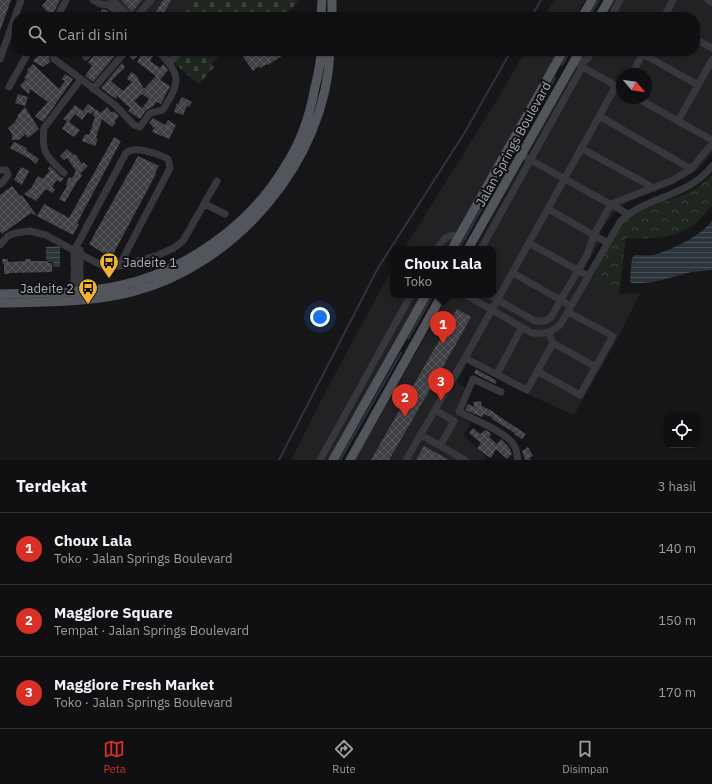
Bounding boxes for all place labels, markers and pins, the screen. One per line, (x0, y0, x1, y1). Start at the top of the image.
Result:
bus stop icon: Jadeite 1 (98, 251, 120, 279)
place label: Jadeite 1 (123, 254, 177, 271)
bus stop icon: Jadeite 2 (77, 277, 99, 305)
place label: Jadeite 2 (20, 280, 74, 297)
pin: 1 (430, 311, 456, 344)
pin: 3 (428, 368, 454, 401)
pin: 2 (392, 384, 418, 417)

